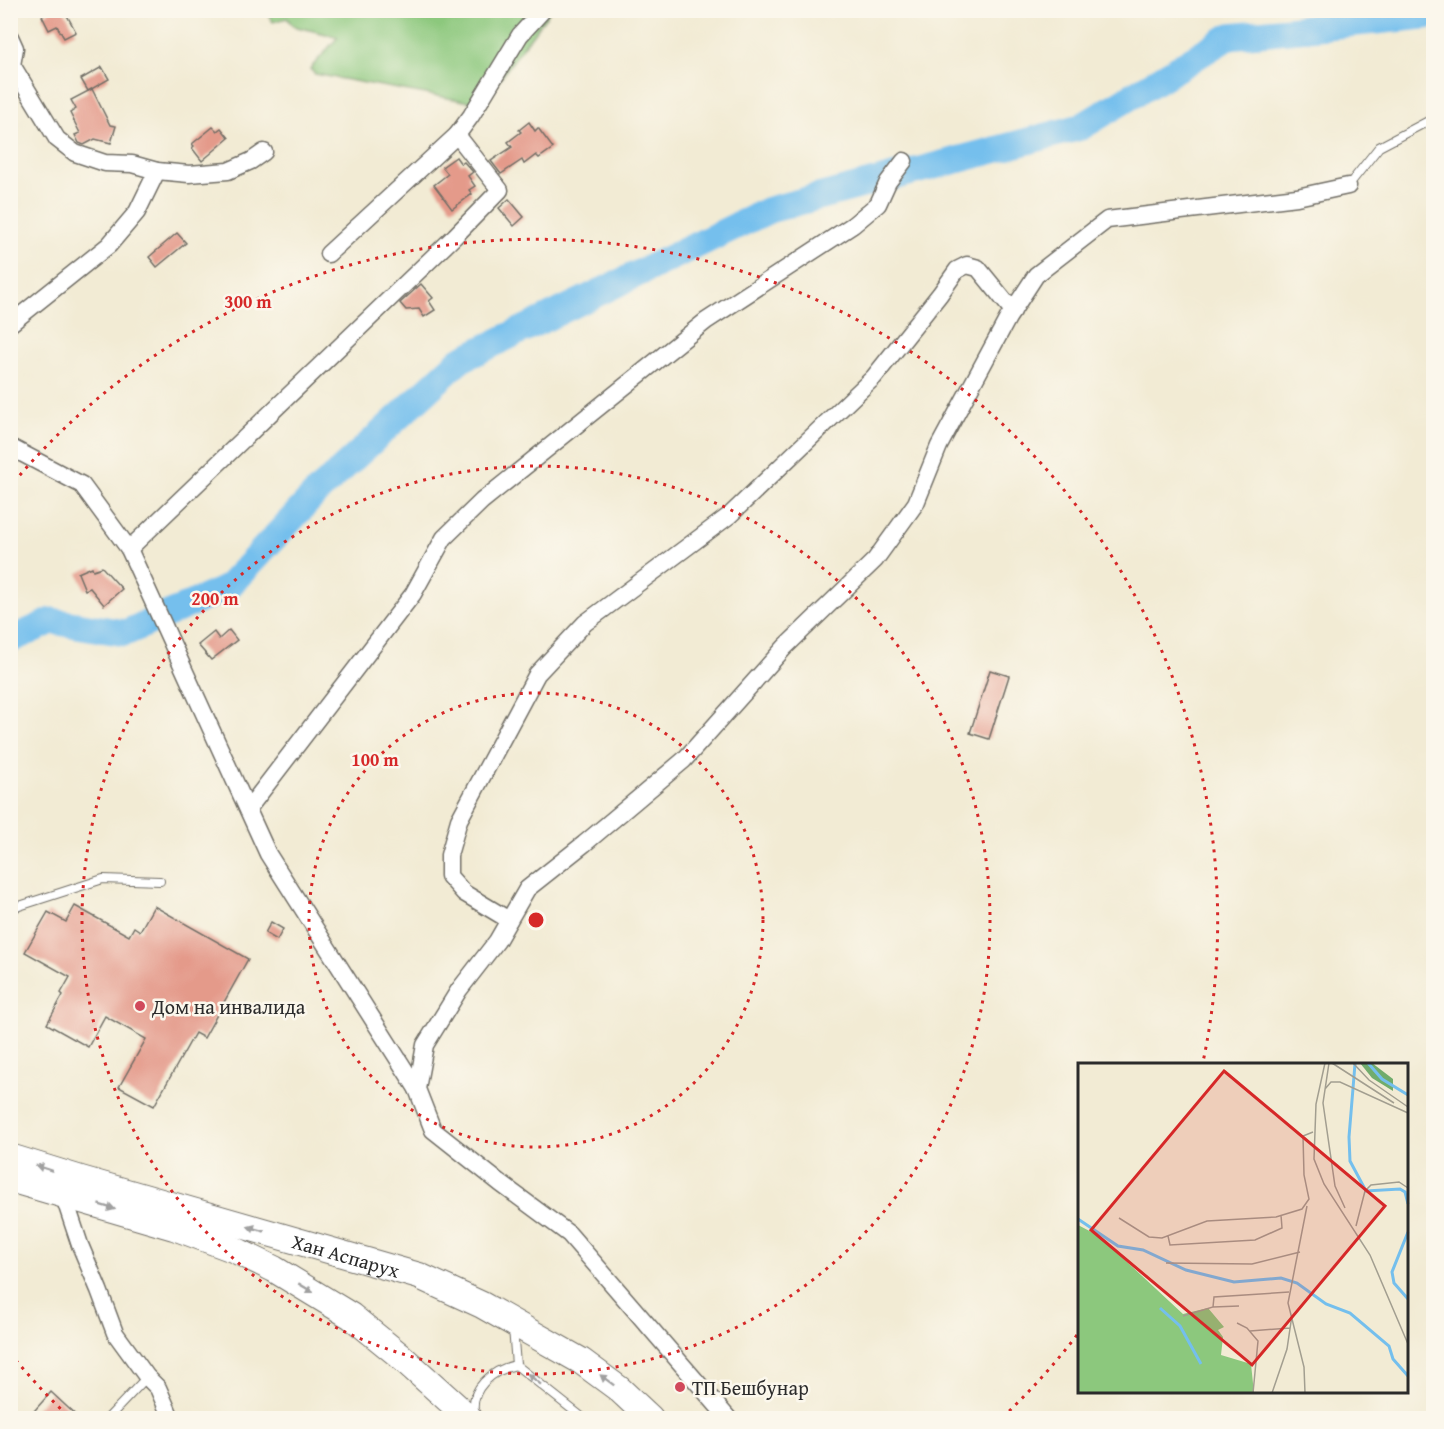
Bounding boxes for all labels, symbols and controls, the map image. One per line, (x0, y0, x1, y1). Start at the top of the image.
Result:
text: 300 m (224, 288, 272, 315)
text: 200 m (191, 585, 239, 612)
text: 100 m (351, 746, 399, 773)
centre of rings (526, 910, 546, 930)
place label: Дом на инвалида (151, 992, 306, 1021)
marker: Дом на инвалида (133, 999, 147, 1013)
inset map (1078, 1063, 1408, 1393)
one-way arrow (35, 1162, 53, 1172)
one-way arrow (98, 1203, 116, 1212)
one-way arrow (247, 1224, 265, 1233)
street label: Хан Аспарух (289, 1226, 404, 1285)
one-way arrow (298, 1283, 315, 1293)
one-way arrow (526, 1373, 541, 1385)
place label: ТП Бешбунар (692, 1373, 809, 1402)
one-way arrow (599, 1374, 615, 1386)
marker: ТП Бешбунар (673, 1380, 687, 1394)

